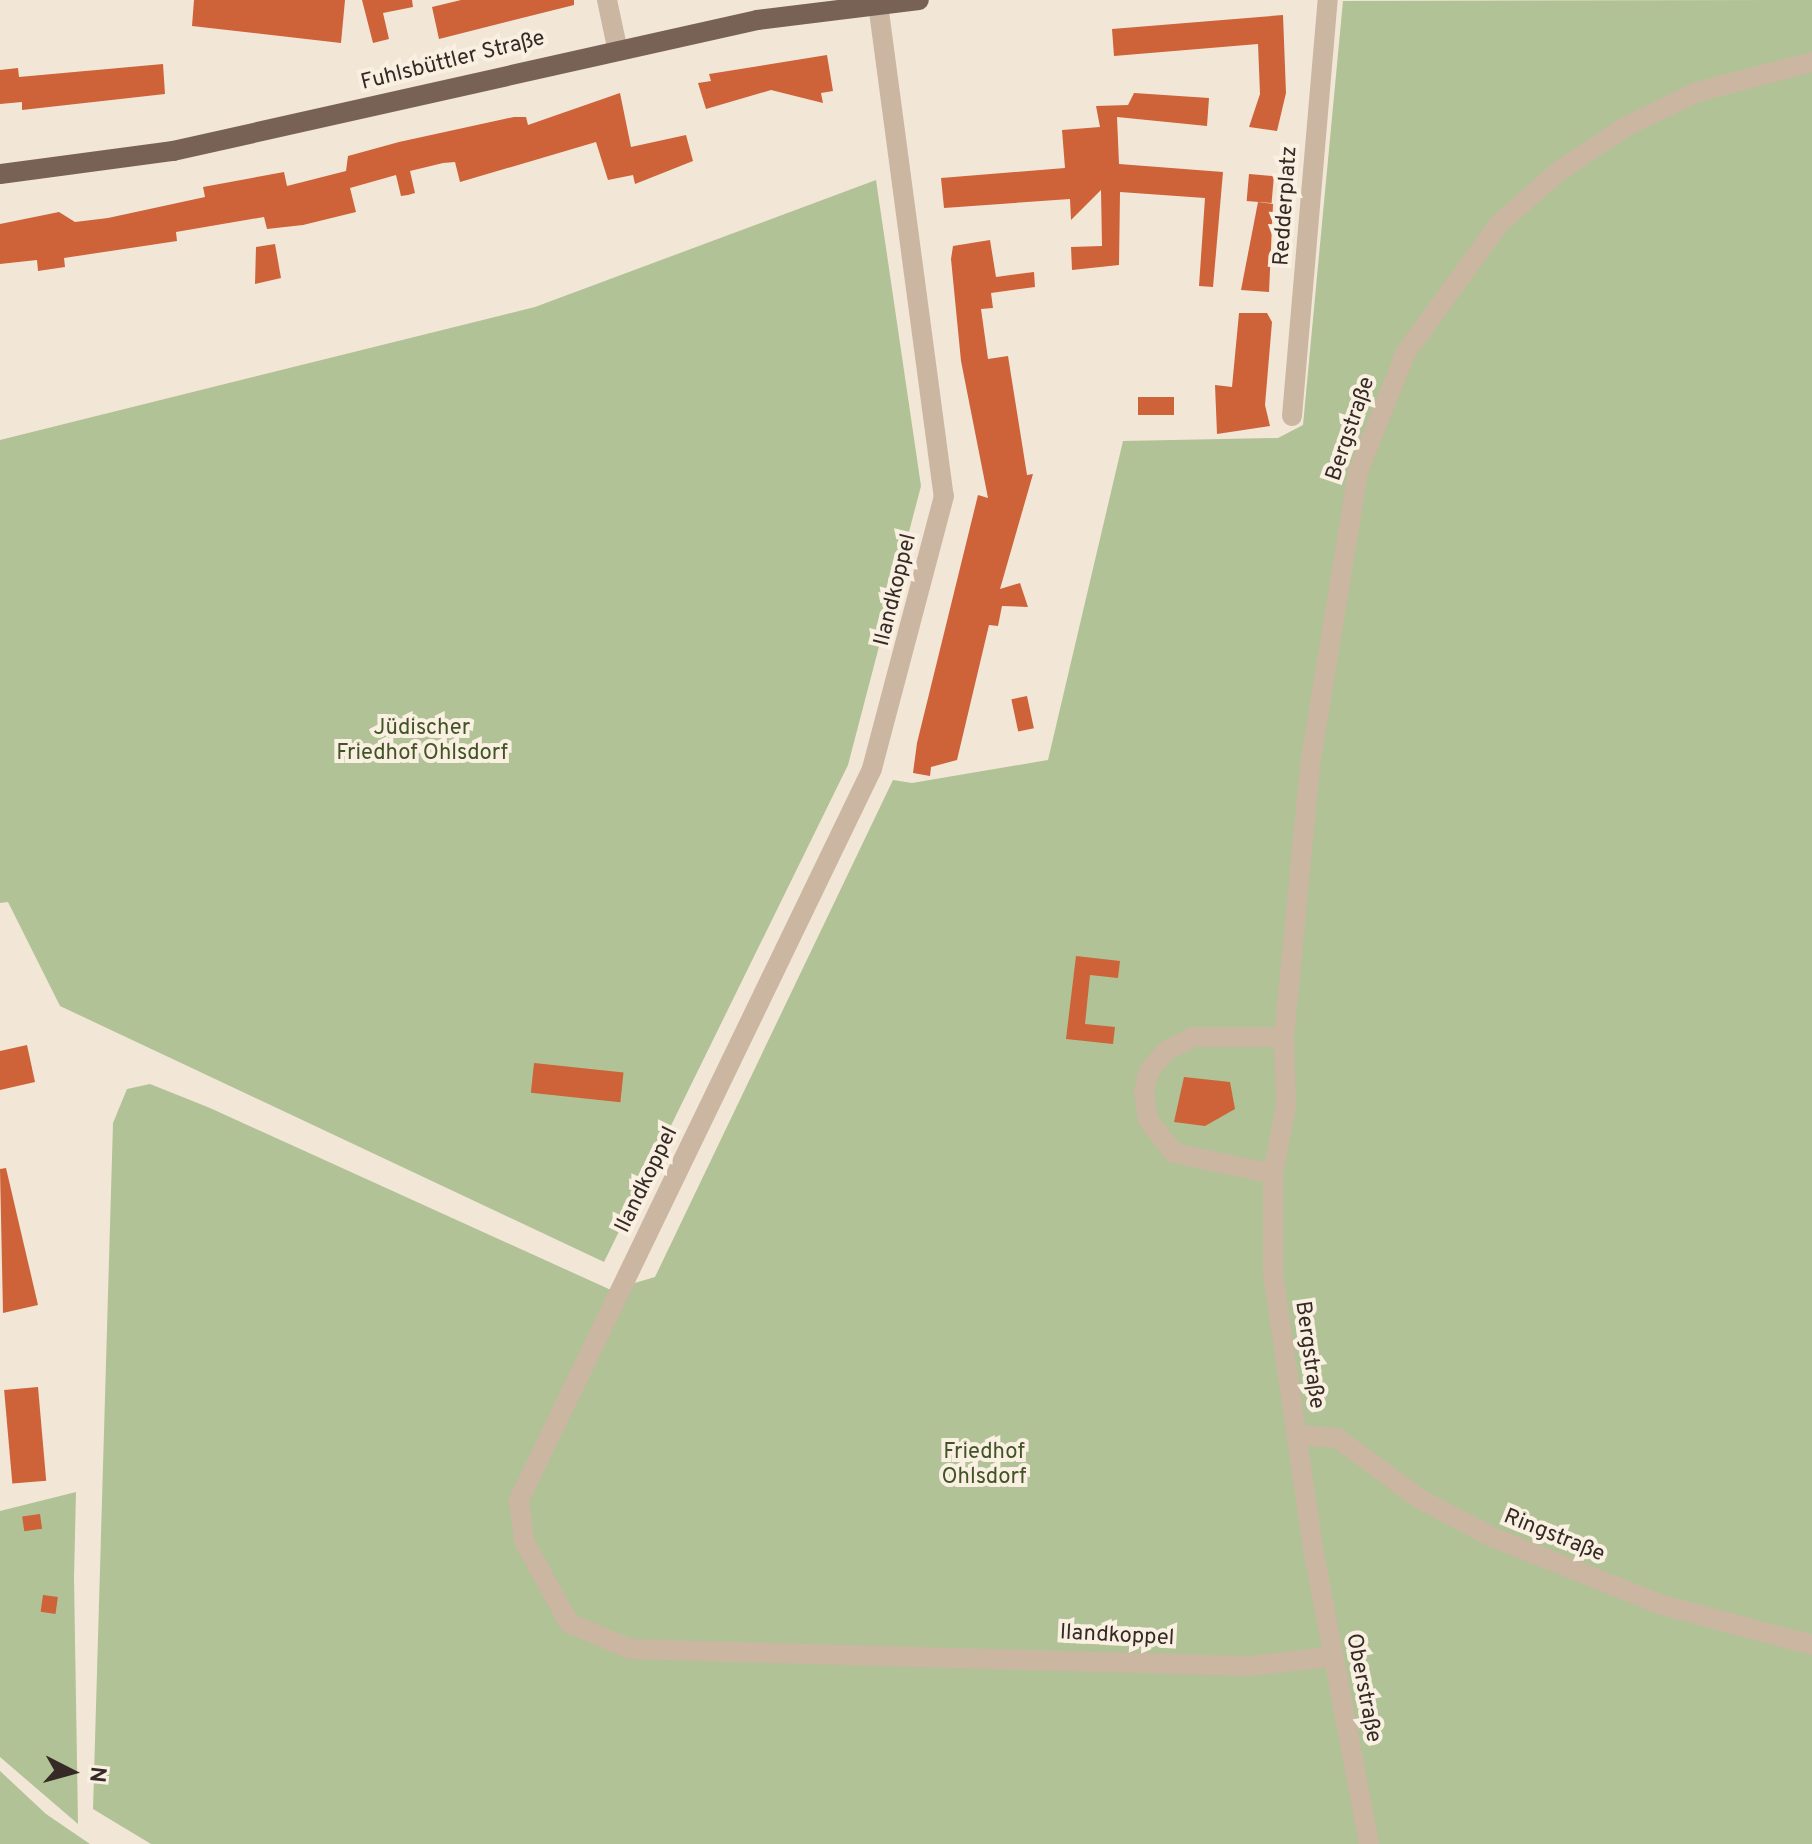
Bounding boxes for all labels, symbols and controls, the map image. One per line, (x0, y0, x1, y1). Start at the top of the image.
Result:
street label: Fuhlsbüttler Straße (358, 25, 548, 97)
street label: Redderplatz (1269, 145, 1303, 267)
street label: Bergstraße (1321, 374, 1381, 484)
street label: Ilandkoppel (869, 531, 923, 649)
park label: Jüdischer Friedhof Ohlsdorf (336, 715, 508, 766)
street label: Ilandkoppel (610, 1123, 684, 1237)
street label: Bergstraße (1288, 1300, 1330, 1410)
park label: Friedhof Ohlsdorf (942, 1439, 1026, 1490)
street label: Ringstraße (1500, 1504, 1608, 1568)
street label: Ilandkoppel (1059, 1620, 1175, 1652)
street label: Oberstraße (1340, 1631, 1386, 1745)
north arrow (32, 1732, 112, 1812)
text: N (82, 1765, 111, 1784)

